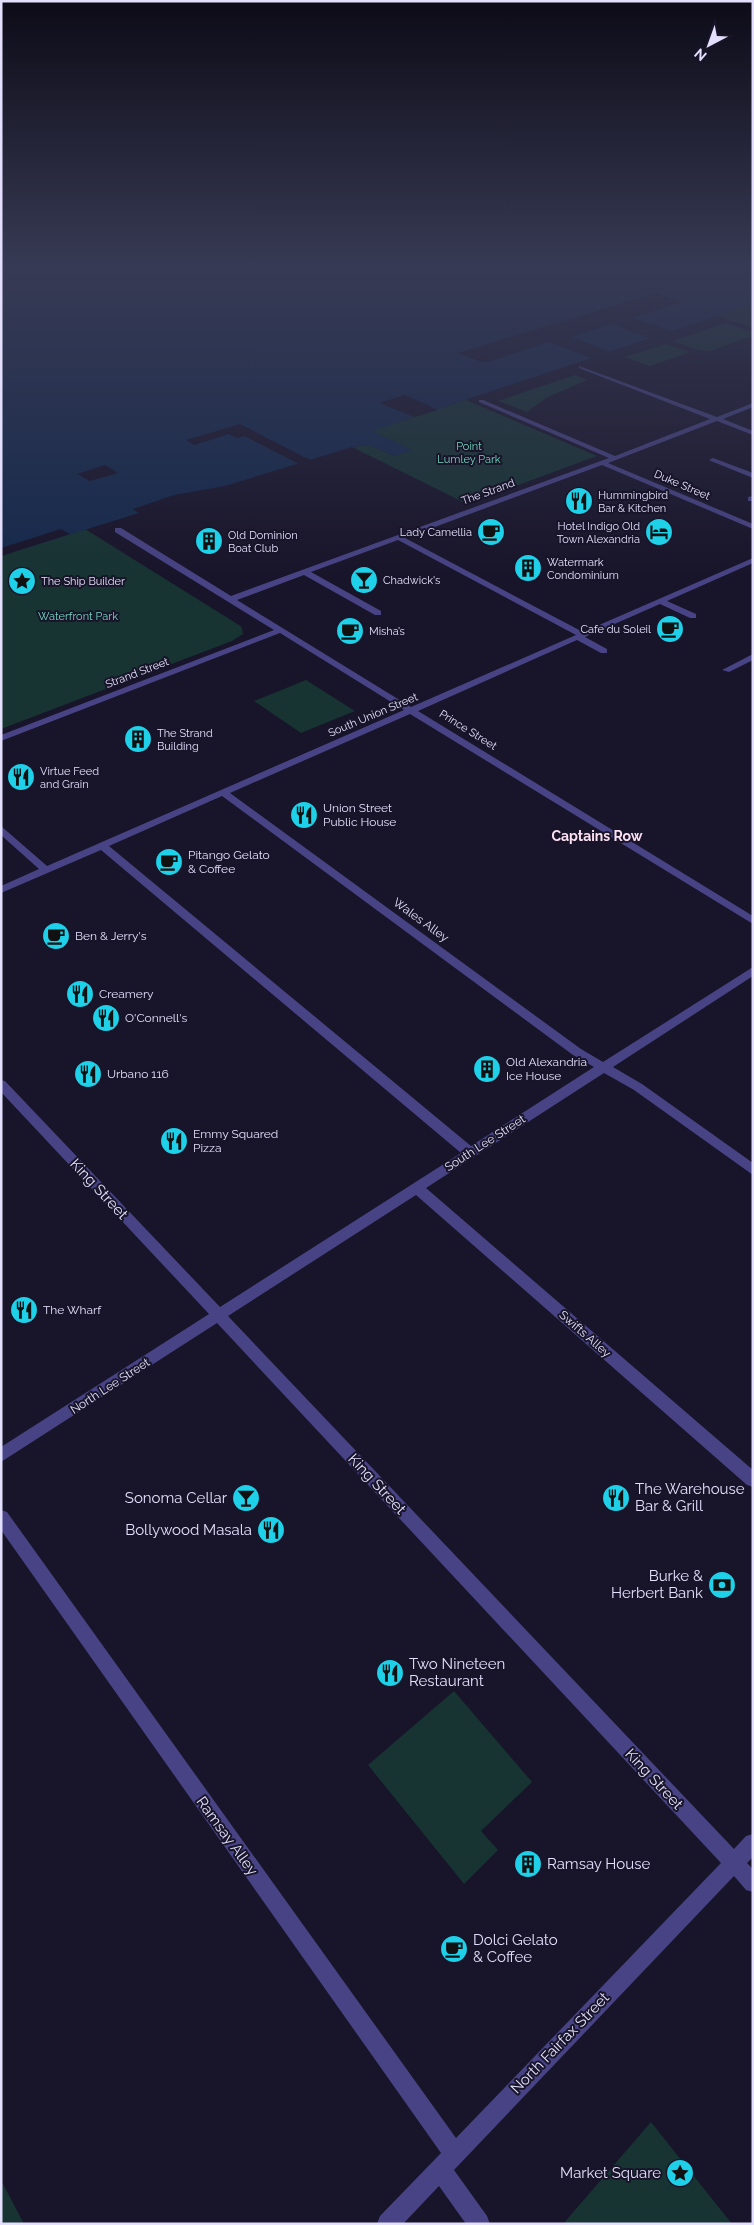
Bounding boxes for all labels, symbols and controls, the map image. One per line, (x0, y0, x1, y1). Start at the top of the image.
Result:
north arrow (684, 20, 734, 70)
text: N (691, 45, 710, 64)
park label: Point Lumley Park (437, 440, 501, 466)
street label: Duke Street (652, 467, 712, 503)
street label: The Strand (460, 476, 517, 508)
restaurant icon: Hummingbird Bar & Kitchen (564, 486, 594, 516)
place label: Hummingbird Bar & Kitchen (598, 489, 668, 515)
cafe icon: Lady Camellia (476, 517, 506, 547)
hotel icon: Hotel Indigo Old Town Alexandria (644, 517, 674, 547)
place label: Hotel Indigo Old Town Alexandria (557, 520, 640, 546)
building icon: Old Dominion Boat Club (194, 526, 224, 556)
place label: Lady Camellia (400, 526, 472, 539)
place label: Old Dominion Boat Club (228, 529, 298, 555)
building icon: Watermark Condominium (513, 553, 543, 583)
place label: Watermark Condominium (547, 556, 619, 582)
bar icon: Chadwick's (349, 565, 379, 595)
place icon: The Ship Builder (7, 566, 37, 596)
place label: Chadwick's (383, 574, 440, 587)
place label: The Ship Builder (41, 575, 125, 588)
park label: Waterfront Park (38, 610, 118, 623)
cafe icon: Cafe du Soleil (655, 614, 685, 644)
cafe icon: Misha’s (335, 616, 365, 646)
place label: Cafe du Soleil (581, 623, 651, 636)
place label: Misha’s (369, 625, 405, 638)
street label: Strand Street (104, 655, 171, 691)
street label: South Union Street (326, 690, 420, 740)
street label: Prince Street (437, 707, 499, 753)
building icon: The Strand Building (123, 724, 153, 754)
place label: The Strand Building (157, 727, 213, 753)
restaurant icon: Virtue Feed and Grain (6, 762, 36, 792)
place label: Virtue Feed and Grain (40, 765, 99, 791)
restaurant icon: Union Street Public House (289, 800, 319, 830)
place label: Union Street Public House (323, 801, 396, 829)
district label: Captains Row (551, 828, 643, 844)
cafe icon: Pitango Gelato & Coffee (154, 847, 184, 877)
place label: Pitango Gelato & Coffee (188, 848, 270, 876)
street label: Wales Alley (390, 895, 452, 945)
cafe icon: Ben & Jerry's (41, 921, 71, 951)
place label: Ben & Jerry's (75, 929, 147, 943)
restaurant icon: Creamery (65, 979, 95, 1009)
place label: Creamery (99, 987, 154, 1001)
restaurant icon: O'Connell's (91, 1003, 121, 1033)
place label: O'Connell's (125, 1011, 187, 1025)
building icon: Old Alexandria Ice House (472, 1054, 502, 1084)
place label: Old Alexandria Ice House (506, 1055, 587, 1083)
restaurant icon: Urbano 116 (73, 1059, 103, 1089)
place label: Urbano 116 (107, 1067, 169, 1081)
street label: South Lee Street (442, 1112, 528, 1174)
restaurant icon: Emmy Squared Pizza (159, 1126, 189, 1156)
place label: Emmy Squared Pizza (193, 1127, 278, 1155)
street label: King Street (66, 1155, 132, 1223)
restaurant icon: The Wharf (9, 1295, 39, 1325)
place label: The Wharf (43, 1303, 102, 1317)
street label: Swifts Alley (556, 1308, 614, 1361)
street label: North Lee Street (68, 1355, 152, 1417)
street label: King Street (344, 1450, 410, 1518)
place label: The Warehouse Bar & Grill (635, 1480, 745, 1515)
bar icon: Sonoma Cellar (231, 1483, 261, 1513)
restaurant icon: The Warehouse Bar & Grill (601, 1483, 631, 1513)
place label: Sonoma Cellar (125, 1489, 228, 1507)
restaurant icon: Bollywood Masala (256, 1515, 286, 1545)
place label: Bollywood Masala (125, 1521, 252, 1539)
place label: Burke & Herbert Bank (611, 1567, 703, 1602)
bank icon: Burke & Herbert Bank (707, 1570, 737, 1600)
place label: Two Nineteen Restaurant (409, 1655, 505, 1690)
restaurant icon: Two Nineteen Restaurant (375, 1658, 405, 1688)
street label: King Street (621, 1745, 687, 1813)
street label: Ramsay Alley (192, 1793, 262, 1879)
building icon: Ramsay House (513, 1849, 543, 1879)
place label: Ramsay House (547, 1855, 650, 1873)
place label: Dolci Gelato & Coffee (473, 1931, 558, 1966)
cafe icon: Dolci Gelato & Coffee (439, 1934, 469, 1964)
street label: North Fairfax Street (507, 1989, 613, 2097)
place icon: Market Square (665, 2158, 695, 2188)
place label: Market Square (560, 2164, 661, 2182)

